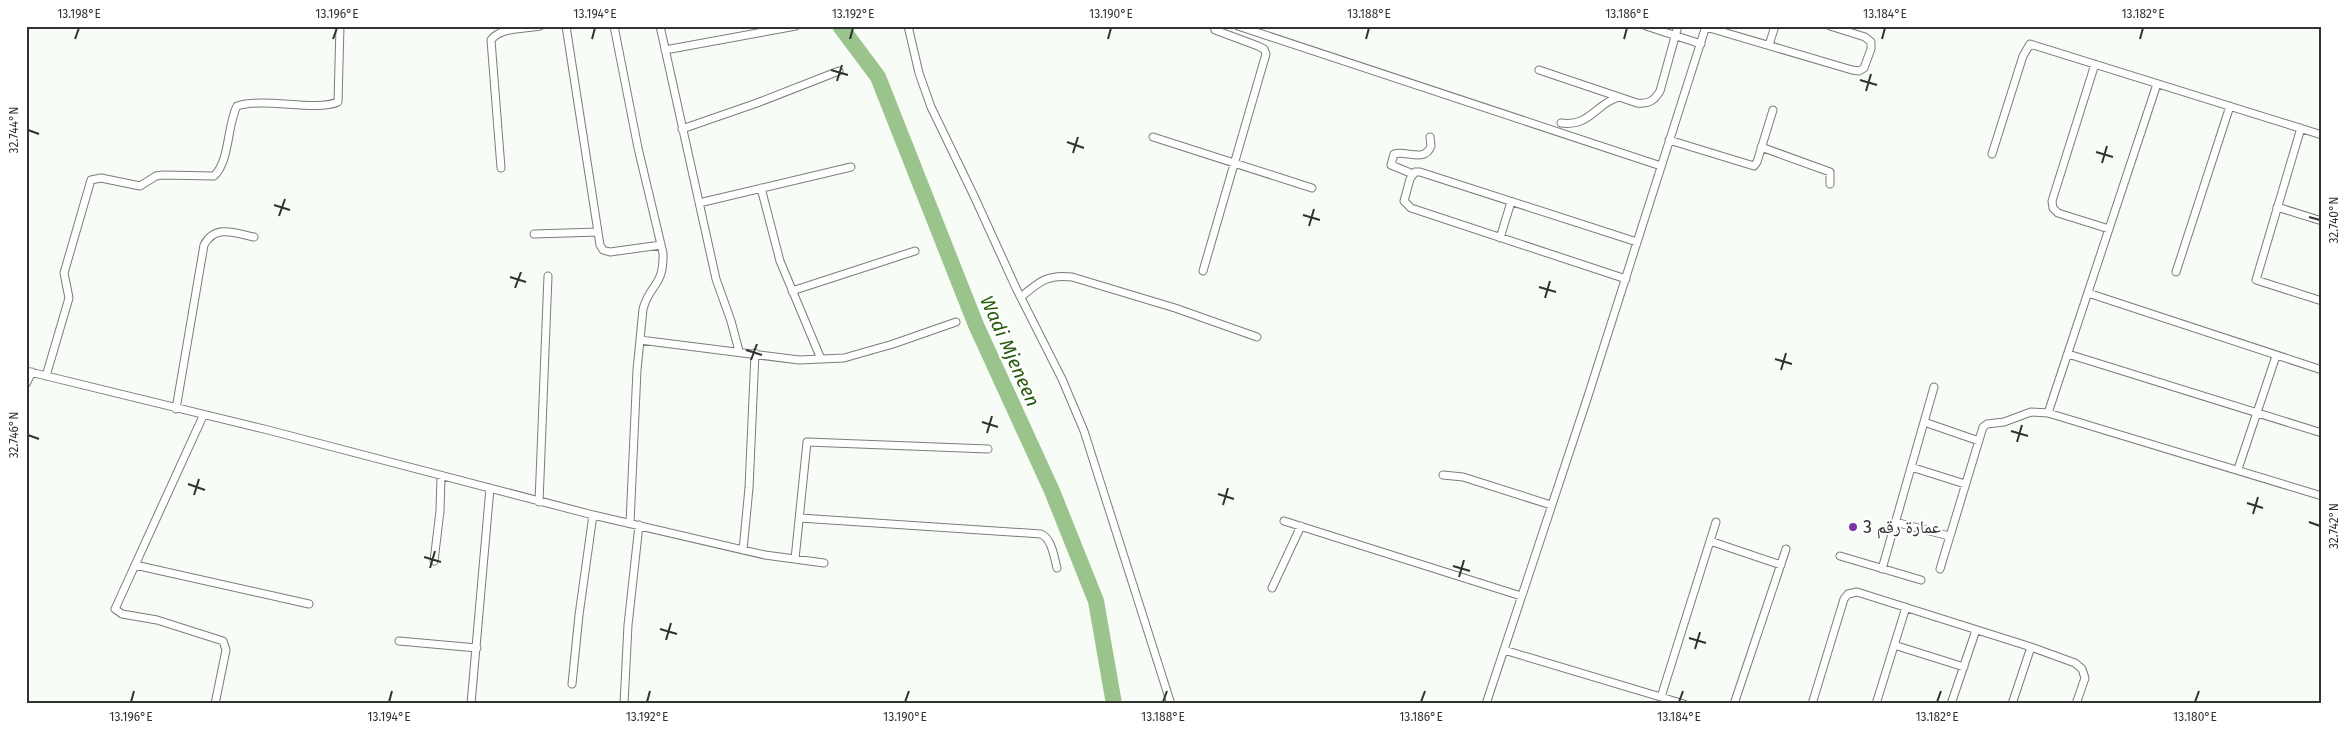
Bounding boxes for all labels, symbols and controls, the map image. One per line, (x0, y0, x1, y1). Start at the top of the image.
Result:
text: 13.198°E (57, 7, 101, 21)
text: 13.196°E (315, 7, 359, 21)
text: 13.194°E (573, 7, 617, 21)
text: 13.192°E (832, 7, 874, 21)
text: 13.190°E (1089, 7, 1133, 21)
text: 13.188°E (1347, 7, 1391, 21)
text: 13.186°E (1605, 7, 1649, 21)
text: 13.184°E (1863, 7, 1907, 21)
text: 13.182°E (2121, 7, 2165, 21)
text: 32.744°N (7, 107, 21, 153)
text: 32.740°N (2327, 196, 2341, 244)
water label: Wadi Mjeneen (975, 292, 1045, 410)
text: 32.746°N (7, 412, 21, 458)
text: 32.742°N (2327, 503, 2341, 549)
place label: عمارة رقم 3 (1863, 516, 1941, 539)
marker: عمارة رقم 3 (1847, 521, 1859, 533)
text: 13.196°E (109, 710, 153, 724)
text: 13.194°E (367, 710, 411, 724)
text: 13.192°E (626, 710, 668, 724)
text: 13.190°E (883, 710, 927, 724)
text: 13.188°E (1141, 710, 1185, 724)
text: 13.186°E (1399, 710, 1443, 724)
text: 13.184°E (1657, 710, 1701, 724)
text: 13.182°E (1915, 710, 1959, 724)
text: 13.180°E (2173, 710, 2217, 724)

